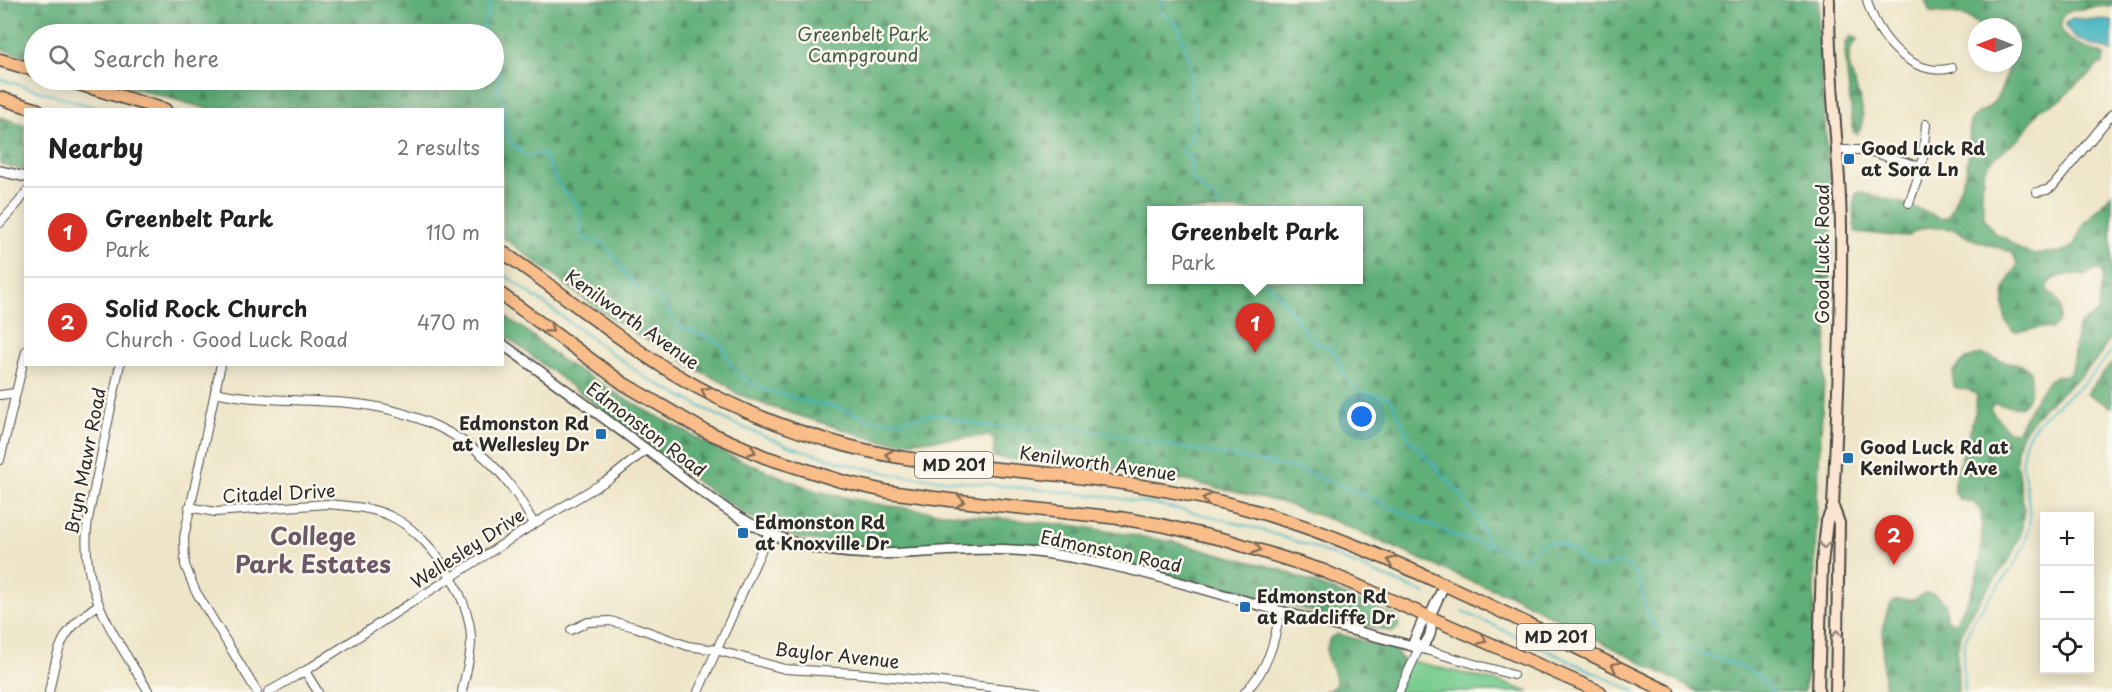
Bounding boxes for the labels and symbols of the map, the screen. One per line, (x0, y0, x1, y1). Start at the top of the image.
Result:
north arrow (1968, 18, 2022, 72)
park label: Greenbelt Park Campground (797, 20, 929, 68)
place label: Good Luck Rd at Sora Ln (1861, 134, 1985, 182)
marker: Good Luck Rd at Sora Ln (1842, 152, 1856, 166)
street label: Good Luck Road (1808, 184, 1835, 324)
street label: Kenilworth Avenue (560, 262, 706, 375)
pin: 1 (1236, 304, 1274, 353)
one-way arrow (543, 322, 554, 333)
street label: Edmonston Road (581, 375, 712, 483)
street label: Bryn Mawr Road (57, 385, 112, 536)
one-way arrow (701, 387, 711, 398)
your location (1347, 402, 1376, 431)
place label: Edmonston Rd at Wellesley Dr (452, 409, 590, 457)
marker: Edmonston Rd at Wellesley Dr (594, 427, 608, 441)
place label: Good Luck Rd at Kenilworth Ave (1860, 433, 2009, 481)
street label: Kenilworth Avenue (1018, 438, 1179, 487)
one-way arrow (745, 444, 756, 456)
one-way arrow (884, 449, 894, 462)
marker: Good Luck Rd at Kenilworth Ave (1841, 451, 1855, 465)
road number: MD 201 (915, 452, 993, 478)
street label: Citadel Drive (222, 476, 336, 509)
one-way arrow (1201, 493, 1211, 506)
one-way arrow (957, 494, 966, 507)
street label: Wellesley Drive (405, 501, 529, 595)
place label: Edmonston Rd at Knoxville Dr (755, 508, 890, 556)
pin: 2 (1874, 516, 1914, 565)
district label: College Park Estates (235, 517, 391, 581)
street label: Edmonston Road (1038, 522, 1184, 579)
marker: Edmonston Rd at Knoxville Dr (736, 526, 750, 540)
one-way arrow (1818, 541, 1831, 550)
one-way arrow (1251, 542, 1262, 554)
one-way arrow (1386, 556, 1397, 568)
place label: Edmonston Rd at Radcliffe Dr (1257, 582, 1396, 630)
marker: Edmonston Rd at Radcliffe Dr (1238, 600, 1252, 614)
road number: MD 201 (1517, 624, 1595, 650)
one-way arrow (1831, 629, 1843, 638)
one-way arrow (1477, 633, 1488, 645)
street label: Baylor Avenue (773, 635, 901, 675)
one-way arrow (1611, 662, 1622, 674)

